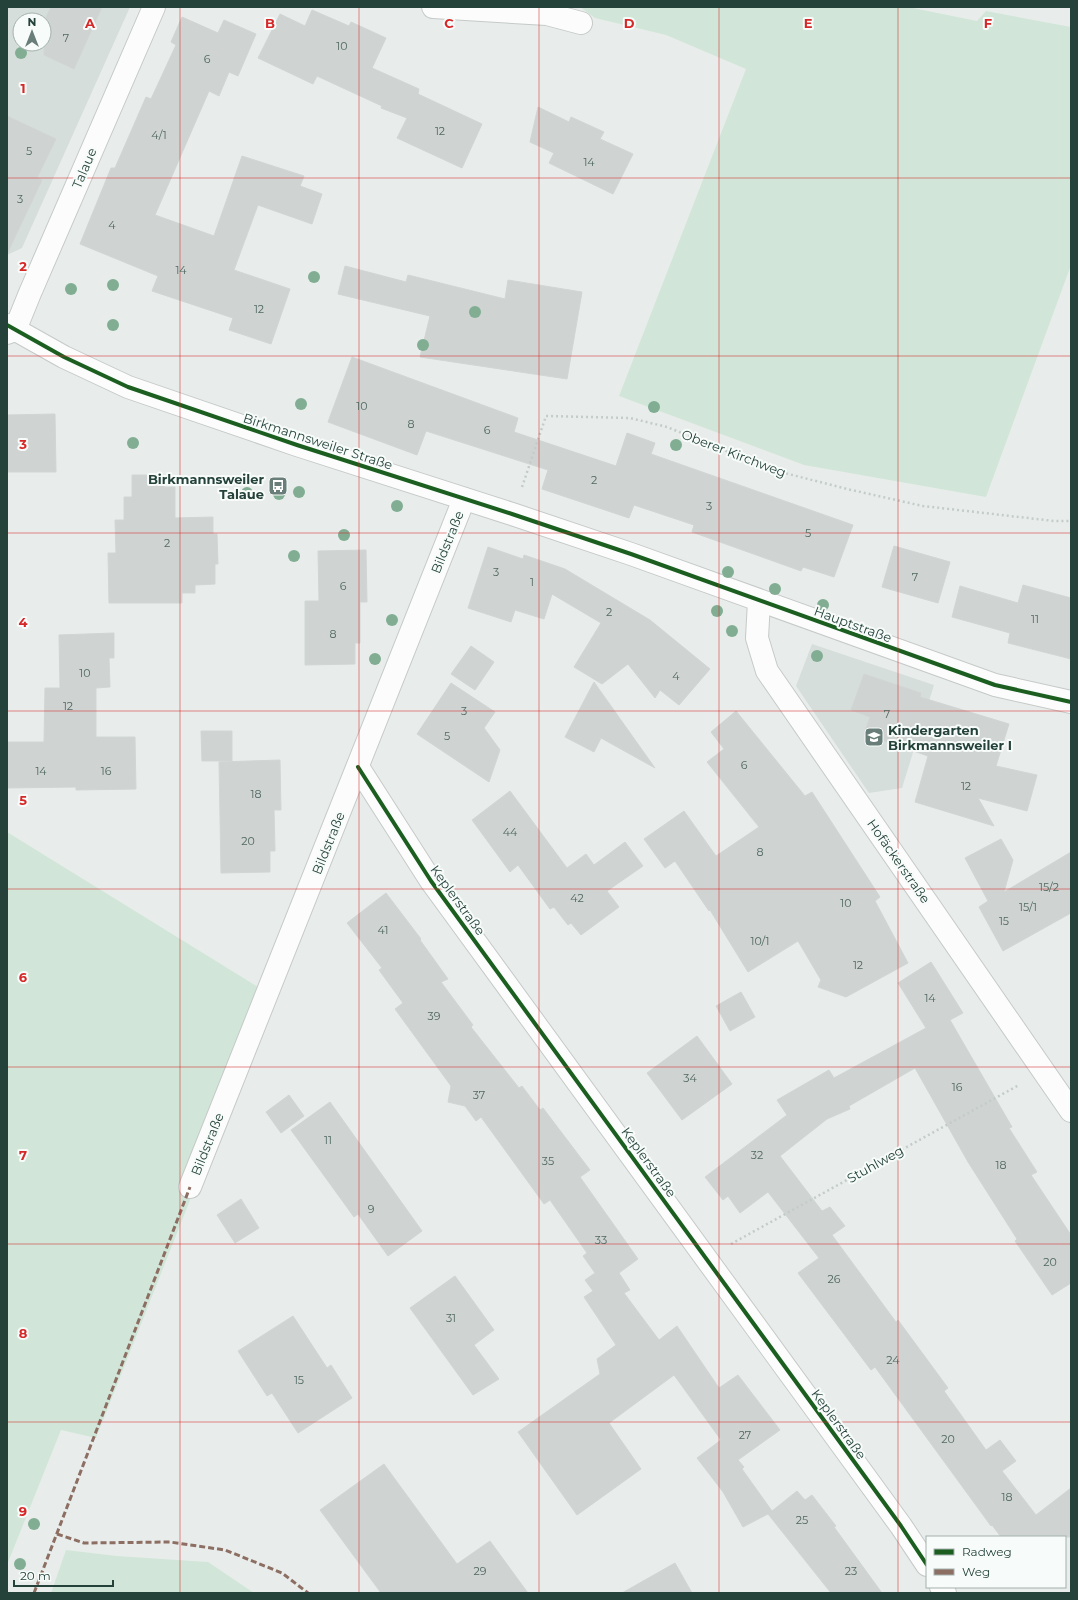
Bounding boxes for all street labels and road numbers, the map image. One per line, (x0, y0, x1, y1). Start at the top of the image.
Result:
street label: Talaue (68, 145, 100, 191)
street label: Birkmannsweiler Straße (241, 409, 395, 473)
street label: Oberer Kirchweg (679, 426, 789, 480)
street label: Bildstraße (427, 508, 467, 576)
street label: Hauptstraße (812, 603, 894, 646)
street label: Bildstraße (308, 809, 348, 877)
street label: Hofäckerstraße (864, 816, 934, 906)
street label: Keplerstraße (427, 862, 489, 938)
street label: Bildstraße (187, 1110, 227, 1178)
street label: Keplerstraße (618, 1124, 680, 1200)
street label: Stuhlweg (844, 1142, 906, 1186)
street label: Keplerstraße (808, 1386, 870, 1462)

